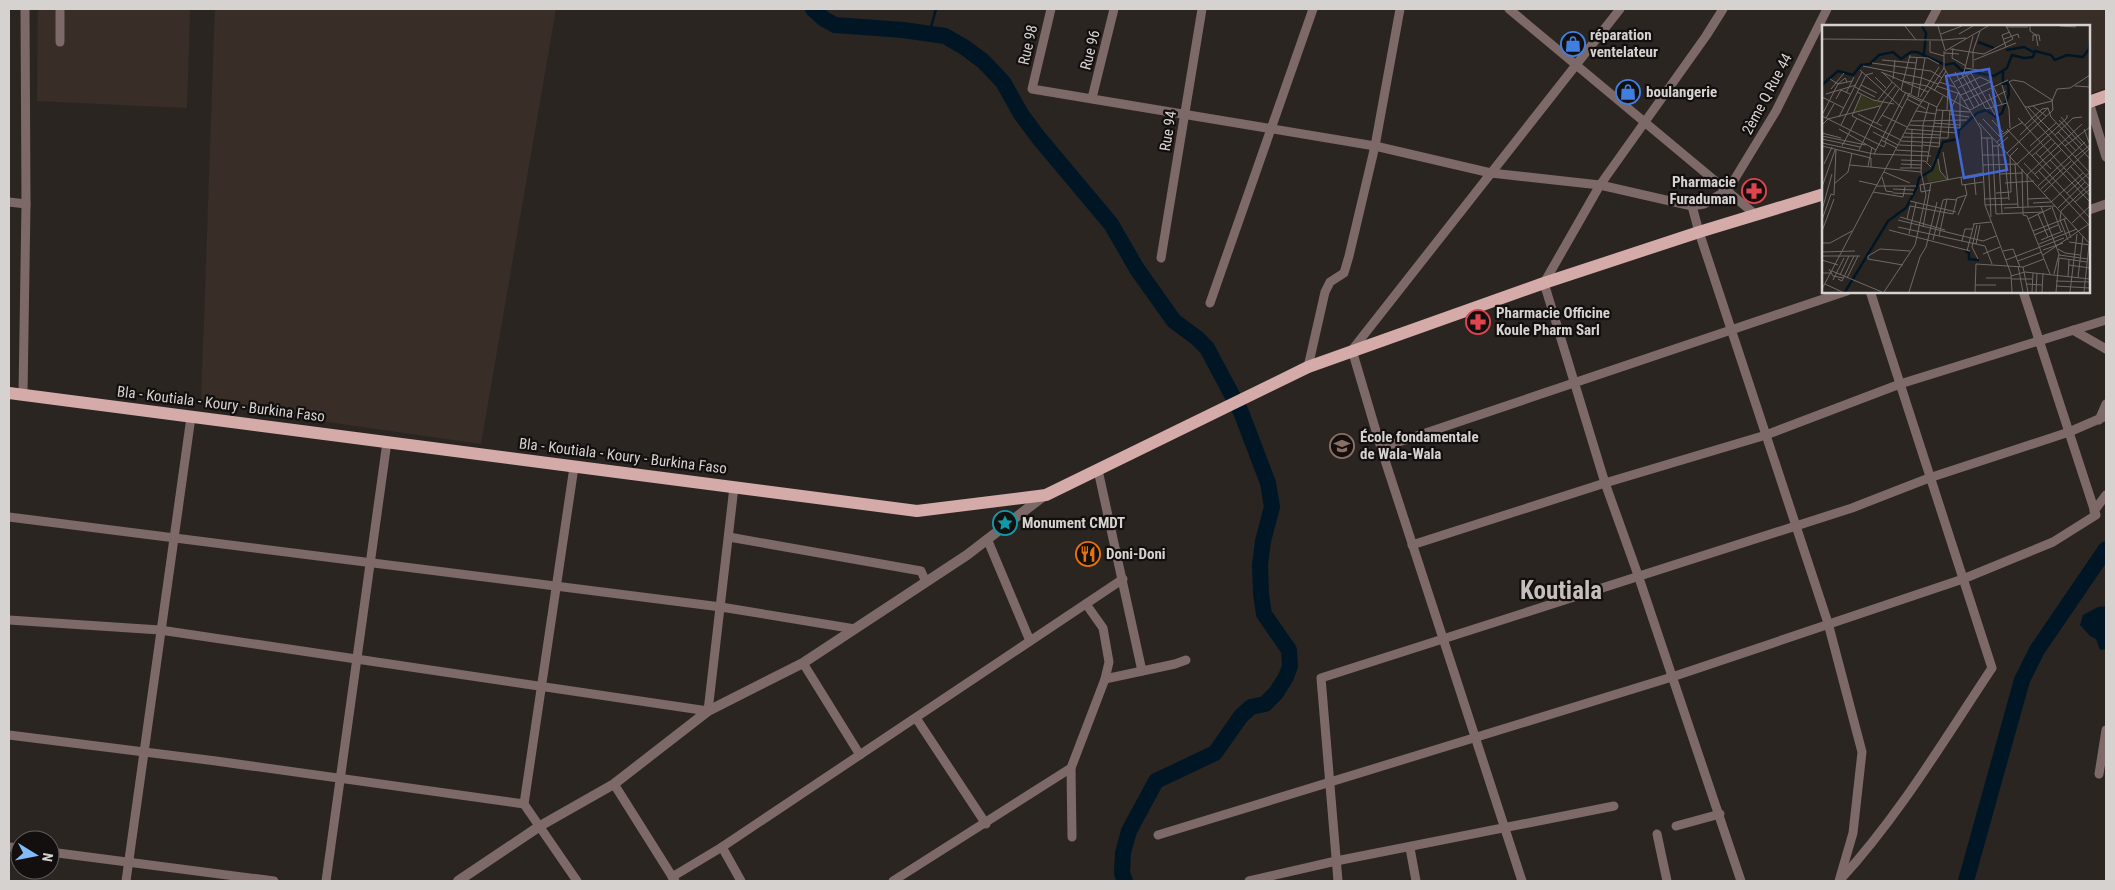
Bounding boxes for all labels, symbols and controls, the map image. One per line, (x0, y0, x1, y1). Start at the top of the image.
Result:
street label: Rue 98 (1015, 23, 1041, 67)
inset map (1822, 25, 2090, 292)
place label: réparation ventelateur (1590, 26, 1658, 61)
street label: Rue 96 (1076, 28, 1104, 72)
shop icon: réparation ventelateur (1560, 31, 1586, 57)
street label: 2ème Q Rue 44 (1738, 50, 1796, 138)
shop icon: boulangerie (1615, 79, 1641, 105)
place label: boulangerie (1646, 83, 1717, 101)
street label: Rue 94 (1156, 110, 1180, 152)
place label: Pharmacie Furaduman (1669, 173, 1736, 208)
pharmacy icon: Pharmacie Furaduman (1741, 178, 1767, 204)
place label: Pharmacie Officine Koule Pharm Sarl (1496, 304, 1610, 339)
pharmacy icon: Pharmacie Officine Koule Pharm Sarl (1465, 309, 1491, 335)
street label: Bla - Koutiala - Koury - Burkina Faso (116, 382, 326, 426)
place label: École fondamentale de Wala-Wala (1360, 428, 1479, 463)
school or university icon: École fondamentale de Wala-Wala (1329, 433, 1355, 459)
street label: Bla - Koutiala - Koury - Burkina Faso (518, 434, 728, 478)
place icon: Monument CMDT (992, 510, 1018, 536)
place label: Monument CMDT (1022, 514, 1125, 532)
restaurant icon: Doni-Doni (1075, 541, 1101, 567)
place label: Doni-Doni (1106, 545, 1166, 563)
district label: Koutiala (1520, 576, 1602, 605)
north arrow (10, 830, 60, 880)
text: N (39, 852, 56, 863)

